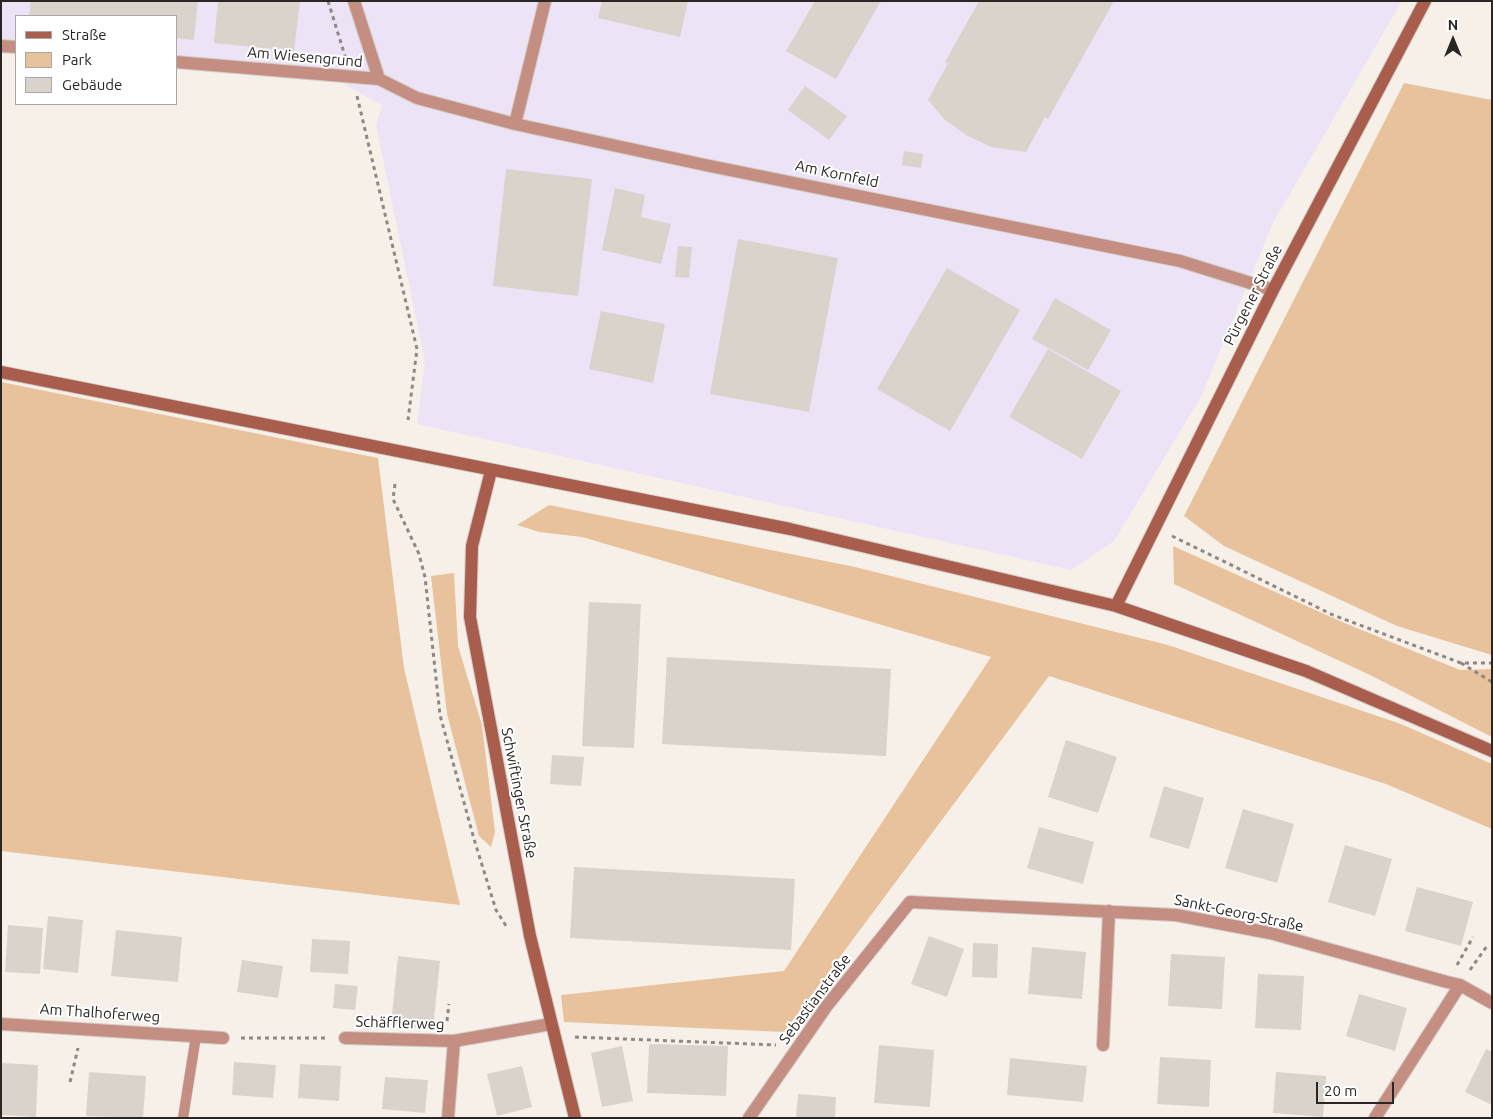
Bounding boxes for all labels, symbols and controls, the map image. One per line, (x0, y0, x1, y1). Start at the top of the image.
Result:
legend (15, 15, 178, 105)
north arrow (1428, 15, 1478, 65)
text: N (1448, 17, 1458, 33)
text: Straße (62, 26, 106, 43)
street label: Am Wiesengrund (247, 43, 363, 71)
text: Park (62, 51, 92, 68)
text: Gebäude (62, 76, 122, 93)
street label: Am Kornfeld (794, 156, 880, 192)
street label: Pürgener Straße (1220, 242, 1286, 348)
street label: Schwiftinger Straße (497, 726, 541, 860)
street label: Sankt-Georg-Straße (1173, 891, 1305, 935)
street label: Sebastianstraße (775, 950, 855, 1048)
street label: Am Thalhoferweg (39, 1000, 161, 1026)
street label: Schäfflerweg (355, 1012, 445, 1034)
scale bar (1318, 1072, 1396, 1104)
text: 20 m (1324, 1082, 1357, 1099)

